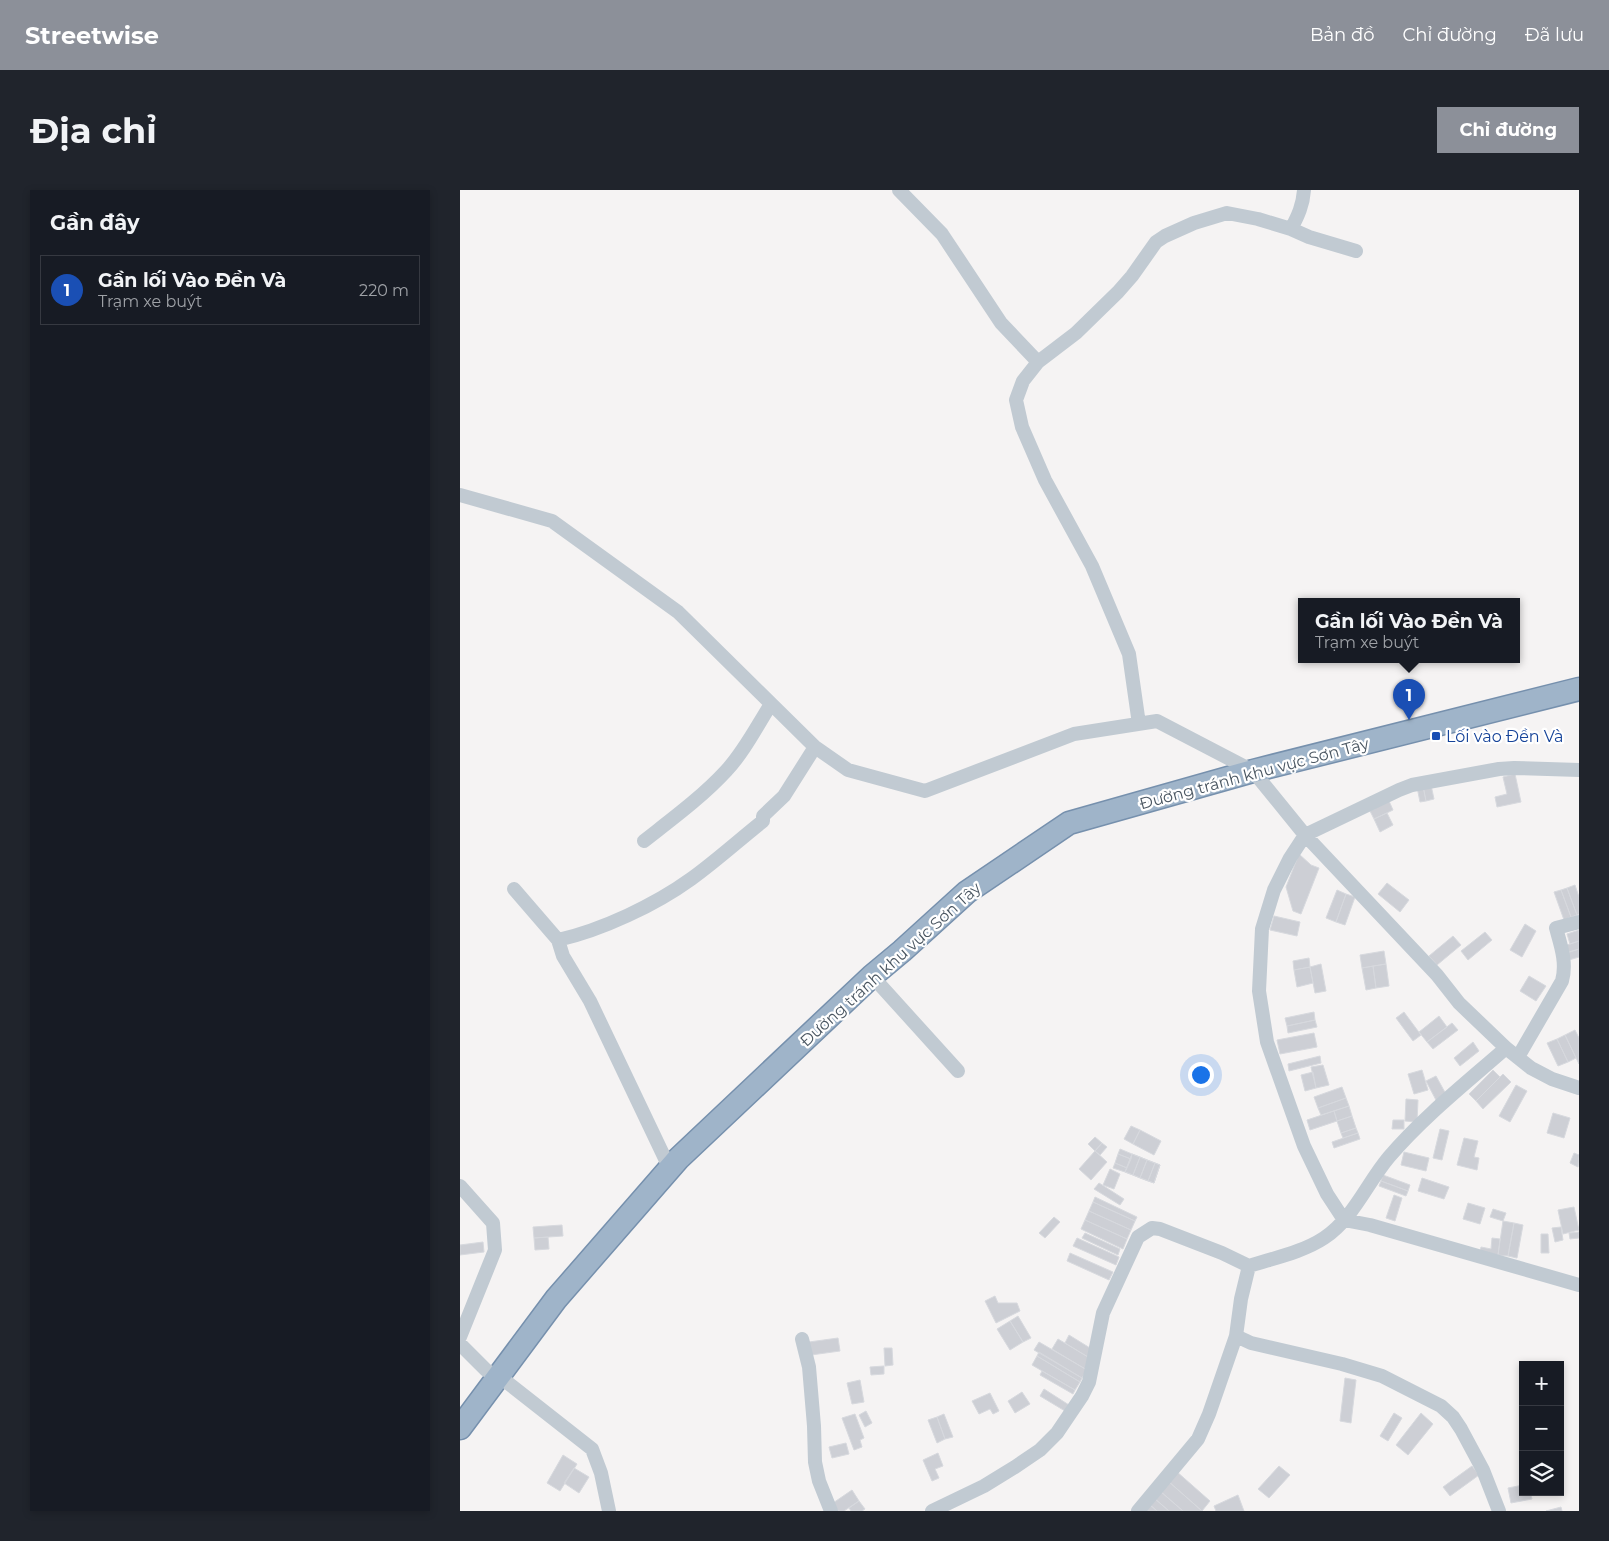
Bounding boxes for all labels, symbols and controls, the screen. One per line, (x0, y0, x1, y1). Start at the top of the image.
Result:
text: Streetwise (25, 21, 159, 50)
text: Bản đồ (1310, 24, 1375, 46)
text: Chỉ đường (1403, 24, 1497, 46)
text: Đã lưu (1525, 24, 1584, 46)
button: Chỉ đường (1437, 107, 1579, 153)
text: Địa chỉ (30, 109, 157, 152)
text: Gần đây (50, 210, 139, 235)
text: Gần lối Vào Đền Và (98, 269, 286, 292)
text: 1 (64, 281, 70, 300)
text: 220 m (359, 281, 409, 300)
text: Trạm xe buýt (98, 292, 202, 311)
popup (1298, 598, 1520, 663)
text: Gần lối Vào Đền Và (1315, 610, 1503, 633)
text: Trạm xe buýt (1315, 633, 1419, 652)
pin: 1 (1393, 679, 1425, 720)
place label: Lối vào Đền Và (1446, 727, 1564, 746)
marker: Lối vào Đền Và (1430, 730, 1442, 742)
street label: Đường tránh khu vực Sơn Tây (1137, 734, 1371, 813)
street label: Đường tránh khu vực Sơn Tây (796, 878, 985, 1051)
your location (1188, 1062, 1214, 1088)
map controls (1519, 1361, 1564, 1496)
button: + (1519, 1361, 1564, 1406)
button: − (1519, 1406, 1564, 1451)
button: layers (1519, 1451, 1564, 1496)

